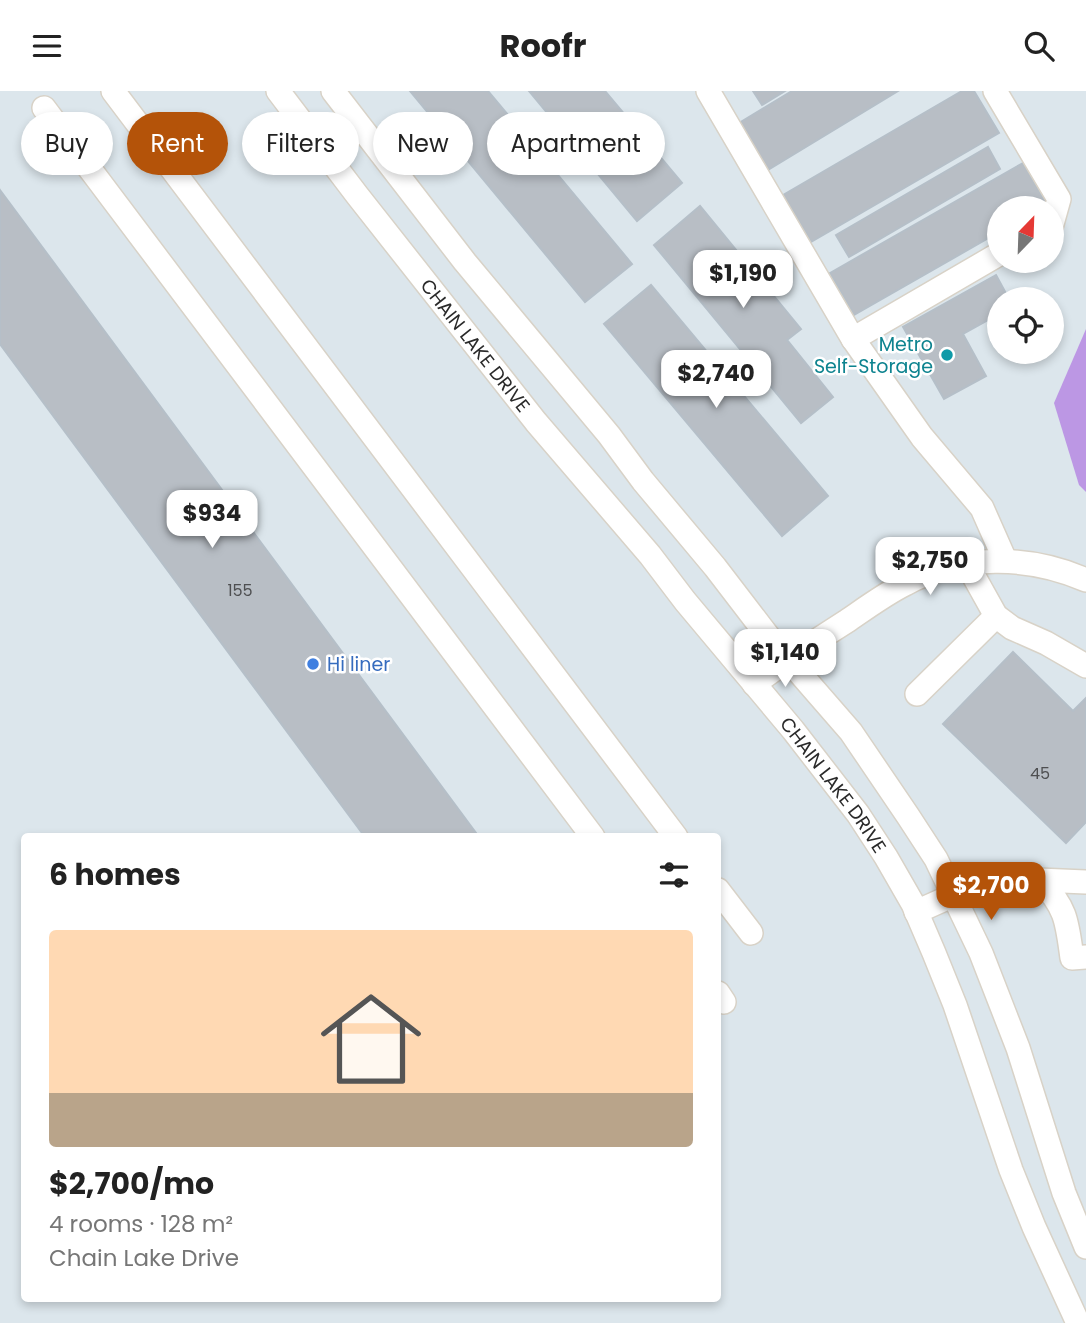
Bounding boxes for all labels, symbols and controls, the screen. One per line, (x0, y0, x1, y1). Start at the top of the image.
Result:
text: Roofr (500, 23, 586, 68)
icon: menu (28, 27, 66, 65)
icon: search (1020, 27, 1058, 65)
chip: Buy (21, 112, 113, 175)
chip: Rent (127, 112, 228, 175)
chip: Filters (242, 112, 359, 175)
chip: New (373, 112, 473, 175)
chip: Apartment (487, 112, 665, 175)
north arrow (987, 196, 1064, 273)
map controls (987, 196, 1064, 364)
pin: $1,190 (686, 251, 800, 310)
text: $1,190 (709, 257, 777, 289)
street label: CHAIN LAKE DRIVE (414, 273, 536, 418)
button: locate (987, 287, 1064, 364)
place label: Metro Self-Storage (814, 331, 933, 380)
marker: Metro Self-Storage (939, 347, 955, 363)
pin: $2,740 (659, 351, 773, 410)
text: $2,740 (677, 357, 755, 389)
pin: $934 (171, 491, 253, 550)
text: $934 (183, 497, 241, 529)
pin: $2,750 (873, 538, 987, 597)
text: $2,750 (891, 544, 969, 576)
house number: 155 (227, 579, 253, 602)
pin: $1,140 (728, 629, 842, 689)
text: $1,140 (750, 636, 820, 668)
place label: Hi liner (327, 651, 390, 678)
marker: Hi liner (305, 656, 321, 672)
street label: CHAIN LAKE DRIVE (774, 711, 893, 858)
house number: 45 (1030, 762, 1050, 785)
text: 6 homes (49, 853, 181, 896)
icon: filters (655, 856, 693, 894)
pin: $2,700 (934, 863, 1048, 922)
text: $2,700 (952, 869, 1030, 901)
icon: home (308, 976, 434, 1102)
text: $2,700/mo (49, 1162, 214, 1205)
text: 4 rooms · 128 m² (49, 1208, 233, 1240)
text: Chain Lake Drive (49, 1242, 239, 1274)

